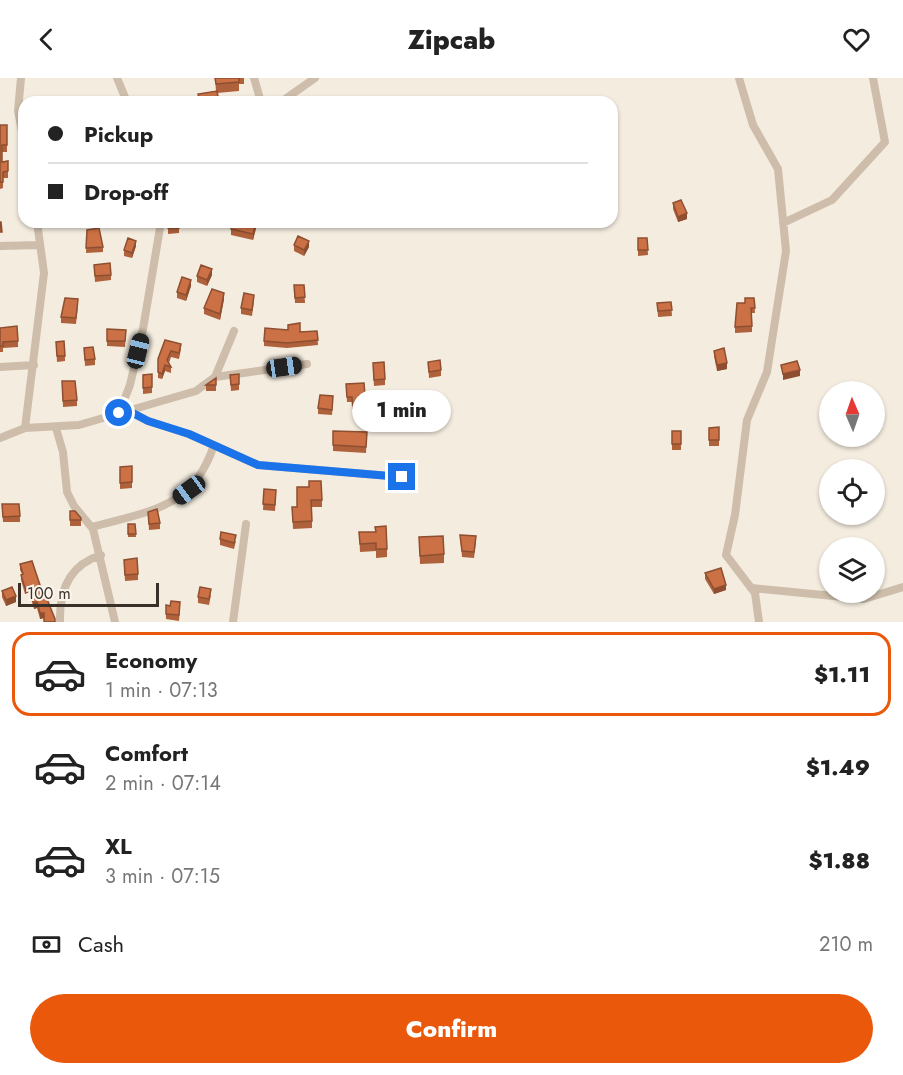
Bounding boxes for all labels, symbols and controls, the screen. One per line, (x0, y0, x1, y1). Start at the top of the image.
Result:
text: Zipcab (408, 20, 495, 59)
icon: back (30, 23, 63, 56)
icon: heart (840, 23, 873, 56)
text: Pickup (84, 118, 153, 150)
text: Drop-off (84, 176, 168, 208)
car (125, 331, 151, 371)
car (265, 356, 303, 378)
north arrow (819, 381, 885, 447)
map controls (819, 381, 885, 603)
callout: 1 min (352, 390, 452, 432)
text: 1 min (376, 396, 427, 425)
route start (105, 399, 132, 426)
button: locate (819, 459, 885, 525)
route end (388, 463, 415, 490)
car (169, 472, 209, 508)
button: layers (819, 537, 885, 603)
scale bar (18, 580, 159, 608)
text: 100 m (27, 582, 71, 605)
text: Economy (105, 644, 197, 676)
icon: car (33, 647, 87, 701)
text: $1.11 (814, 658, 870, 690)
text: 1 min · 07:13 (105, 676, 218, 705)
text: Comfort (105, 737, 188, 769)
icon: car (33, 740, 87, 794)
text: $1.49 (806, 751, 870, 783)
text: 2 min · 07:14 (105, 769, 221, 798)
text: XL (105, 830, 132, 862)
icon: car (33, 833, 87, 887)
text: $1.88 (809, 844, 870, 876)
text: 3 min · 07:15 (105, 862, 220, 891)
icon: cash (30, 928, 63, 961)
text: Cash (78, 928, 124, 960)
text: 210 m (819, 930, 873, 959)
button: Confirm (30, 994, 873, 1063)

